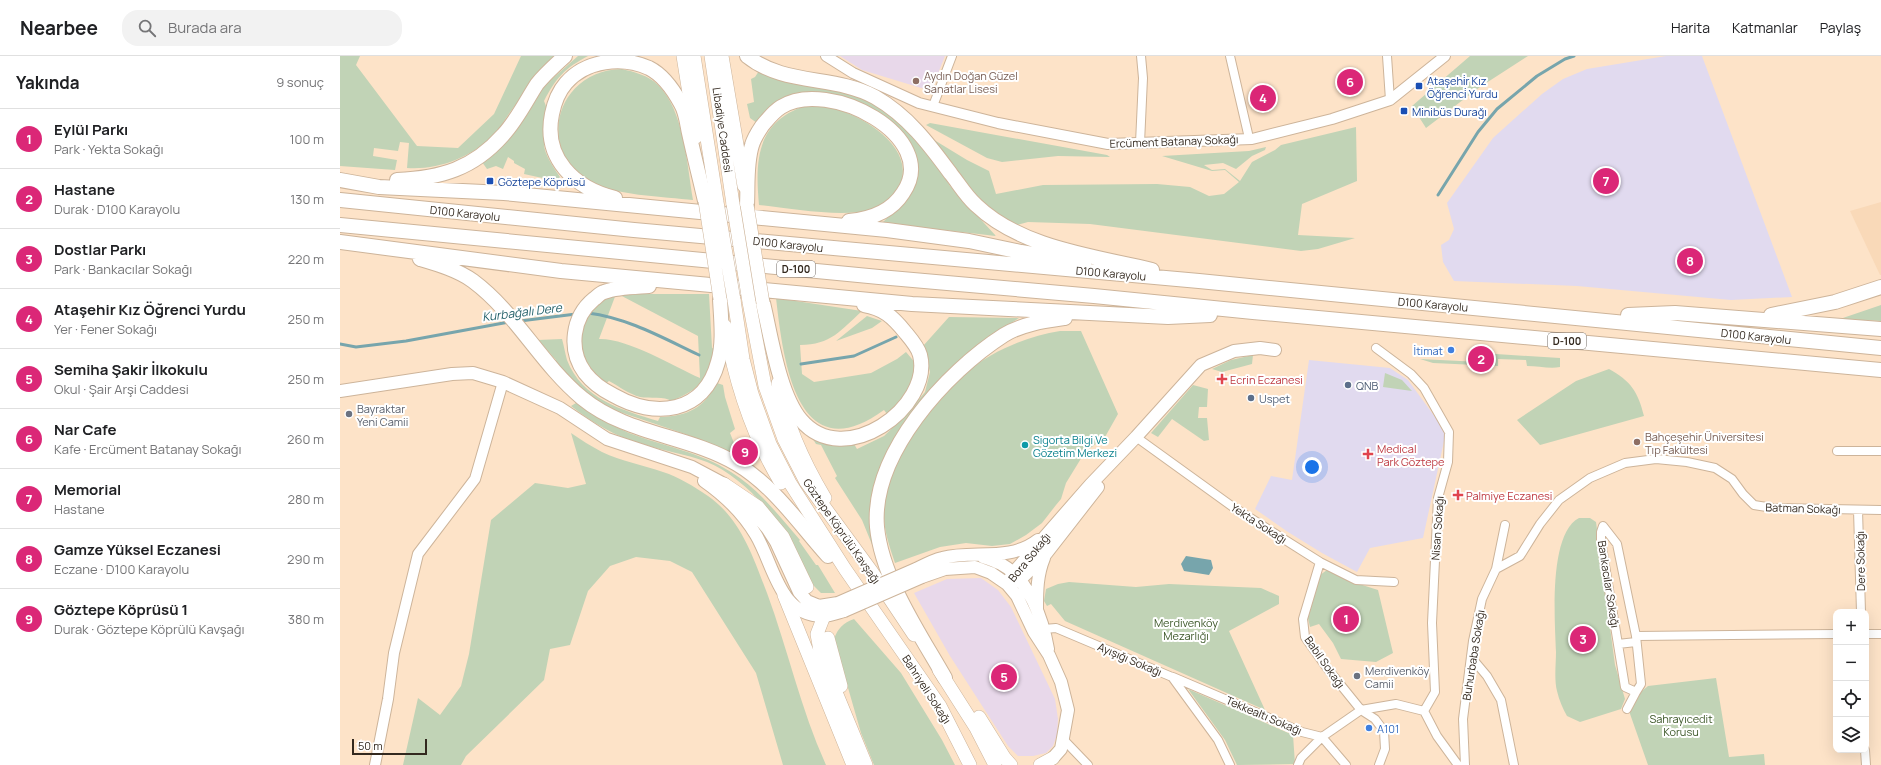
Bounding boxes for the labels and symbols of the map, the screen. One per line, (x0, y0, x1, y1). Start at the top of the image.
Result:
pin: 6 (1337, 67, 1363, 97)
place label: Aydın Doğan Güzel Sanatlar Lisesi (924, 68, 1018, 96)
place label: Ataşehi̇r Kız Öğrenci̇ Yurdu (1427, 73, 1498, 101)
marker: Aydın Doğan Güzel Sanatlar Lisesi (911, 76, 921, 86)
marker: Ataşehi̇r Kız Öğrenci̇ Yurdu (1414, 81, 1424, 91)
pin: 4 (1250, 83, 1276, 113)
street label: Libadiye Caddesi (710, 86, 736, 174)
place label: Minibüs Durağı (1412, 104, 1487, 119)
marker: Minibüs Durağı (1399, 106, 1409, 116)
street label: Ercüment Batanay Sokağı (1109, 131, 1239, 151)
pin: 7 (1593, 166, 1619, 196)
place label: Göztepe Köprüsü (498, 174, 585, 189)
marker: Göztepe Köprüsü (485, 176, 495, 186)
street label: D100 Karayolu (429, 202, 501, 224)
street label: D100 Karayolu (752, 233, 824, 255)
pin: 8 (1677, 246, 1703, 276)
road number: D-100 (777, 261, 815, 277)
street label: D100 Karayolu (1075, 262, 1147, 284)
street label: D100 Karayolu (1397, 293, 1469, 315)
water label: Kurbağalı Dere (481, 299, 564, 325)
street label: D100 Karayolu (1720, 325, 1792, 347)
road number: D-100 (1548, 333, 1586, 349)
place label: İtimat (1414, 343, 1443, 358)
pin: 2 (1468, 344, 1494, 374)
marker: İtimat (1446, 345, 1456, 355)
place label: Ecrin Eczanesi (1230, 372, 1303, 387)
marker: Ecrin Eczanesi (1217, 374, 1227, 384)
place label: QNB (1356, 378, 1378, 393)
marker: QNB (1343, 380, 1353, 390)
place label: Uspet (1259, 391, 1290, 406)
marker: Uspet (1246, 393, 1256, 403)
place label: Bayraktar Yeni Camii (357, 401, 408, 429)
marker: Bayraktar Yeni Camii (344, 409, 354, 419)
place label: Bahçeşehir Üniversitesi Tıp Fakültesi (1645, 429, 1764, 457)
place label: Sigorta Bilgi Ve Gözetim Merkezi (1033, 432, 1117, 460)
pin: 9 (732, 437, 758, 467)
marker: Bahçeşehir Üniversitesi Tıp Fakültesi (1632, 437, 1642, 447)
marker: Sigorta Bilgi Ve Gözetim Merkezi (1020, 440, 1030, 450)
place label: Medical Park Göztepe (1377, 441, 1445, 469)
marker: Medical Park Göztepe (1362, 448, 1374, 460)
your location (1302, 457, 1322, 477)
street label: Göztepe Köprülü Kavşağı (800, 475, 884, 587)
place label: Palmiye Eczanesi (1466, 488, 1552, 503)
marker: Palmiye Eczanesi (1453, 490, 1463, 500)
street label: Nisan Sokağı (1427, 495, 1447, 561)
street label: Yekta Sokağı (1228, 499, 1290, 547)
street label: Batman Sokağı (1765, 499, 1841, 517)
street label: Bora Sokağı (1005, 529, 1053, 585)
street label: Dere Sokağı (1852, 531, 1868, 591)
street label: Bankacılar Sokağı (1595, 539, 1623, 629)
pin: 1 (1333, 604, 1359, 634)
street label: Buhurbaba Sokağı (1458, 609, 1488, 701)
park label: Merdivenköy Mezarlığı (1154, 615, 1218, 643)
pin: 3 (1570, 624, 1596, 654)
street label: Babil Sokağı (1301, 633, 1349, 691)
street label: Ayışığı Sokağı (1096, 639, 1164, 679)
street label: Bahriyeli Sokağı (899, 652, 955, 726)
pin: 5 (991, 662, 1017, 692)
place label: Merdivenköy Camii (1365, 663, 1429, 691)
marker: Merdivenköy Camii (1352, 671, 1362, 681)
street label: Tekkealtı Sokağı (1224, 692, 1304, 738)
park label: Sahrayıcedit Korusu (1649, 711, 1713, 739)
place label: A101 (1377, 721, 1399, 736)
marker: A101 (1364, 723, 1374, 733)
scale bar (352, 737, 427, 756)

